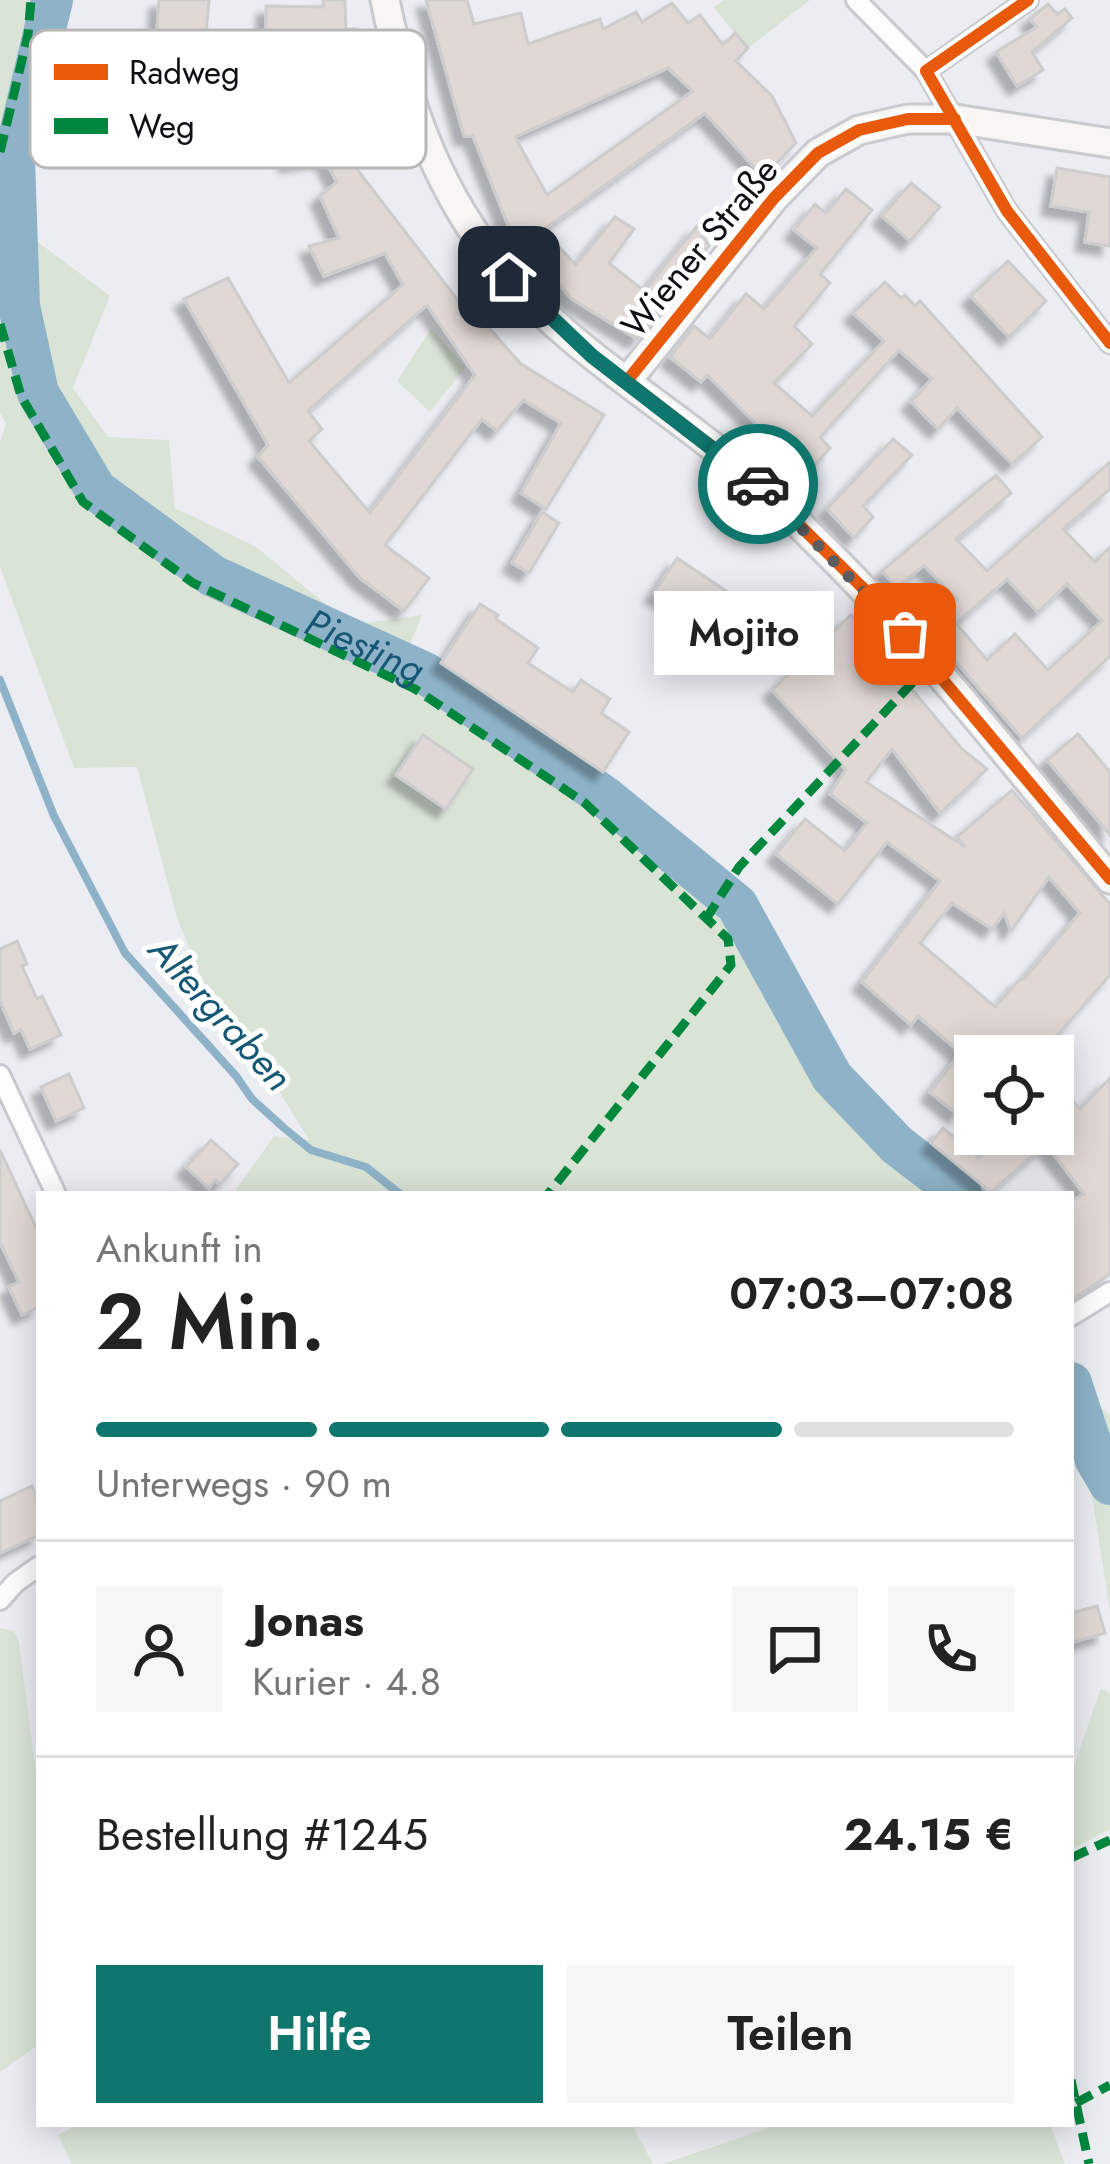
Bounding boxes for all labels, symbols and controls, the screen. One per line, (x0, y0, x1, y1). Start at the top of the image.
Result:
legend (30, 30, 426, 168)
text: Radweg (129, 49, 240, 96)
text: Weg (129, 103, 195, 150)
street label: Wiener Straße (608, 146, 790, 348)
pin (458, 226, 560, 328)
icon: home (476, 244, 542, 310)
courier (698, 424, 818, 544)
icon: car (725, 451, 791, 517)
pin (854, 583, 956, 685)
callout: Mojito (653, 592, 833, 676)
water label: Piesting (296, 594, 434, 698)
icon: bag (872, 601, 938, 667)
text: Mojito (688, 604, 800, 661)
water label: Altergraben (135, 922, 306, 1104)
map controls (954, 1035, 1074, 1155)
button: locate (954, 1035, 1074, 1155)
text: Ankunft in (96, 1220, 263, 1277)
text: 07:03–07:08 (729, 1261, 1014, 1326)
text: 2 Min. (96, 1266, 325, 1378)
text: Unterwegs · 90 m (96, 1455, 392, 1512)
button: person (96, 1586, 222, 1712)
button: chat (732, 1586, 858, 1712)
button: phone (888, 1586, 1014, 1712)
text: Jonas (252, 1588, 364, 1653)
text: Kurier · 4.8 (252, 1653, 441, 1710)
text: Bestellung #1245 (96, 1802, 428, 1867)
text: 24.15 € (844, 1802, 1014, 1867)
button: Hilfe (96, 1965, 543, 2103)
button: Teilen (567, 1965, 1014, 2103)

